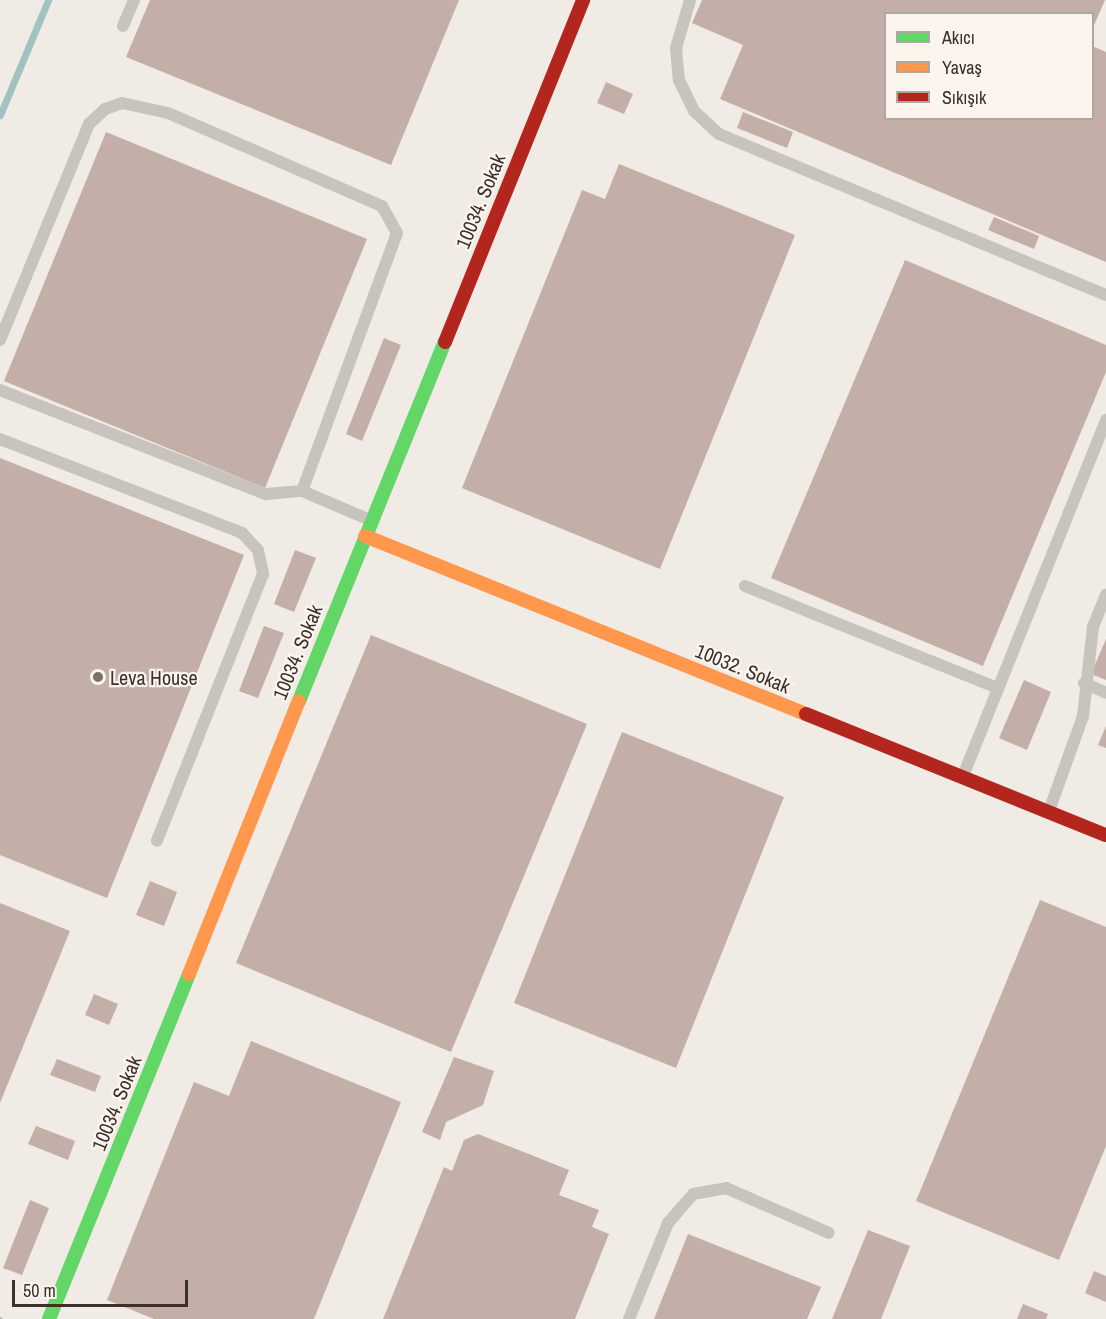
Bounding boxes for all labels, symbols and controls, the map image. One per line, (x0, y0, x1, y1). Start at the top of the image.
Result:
legend (884, 12, 1094, 120)
text: Akıcı (942, 25, 975, 50)
text: Yavaş (942, 55, 982, 80)
text: Sıkışık (942, 85, 986, 110)
street label: 10034. Sokak (450, 150, 510, 252)
street label: 10034. Sokak (267, 601, 327, 703)
street label: 10032. Sokak (692, 638, 794, 698)
place label: Leva House (110, 665, 198, 689)
marker: Leva House (91, 670, 105, 684)
street label: 10034. Sokak (86, 1052, 146, 1154)
scale bar (15, 1268, 190, 1306)
text: 50 m (23, 1278, 56, 1303)

